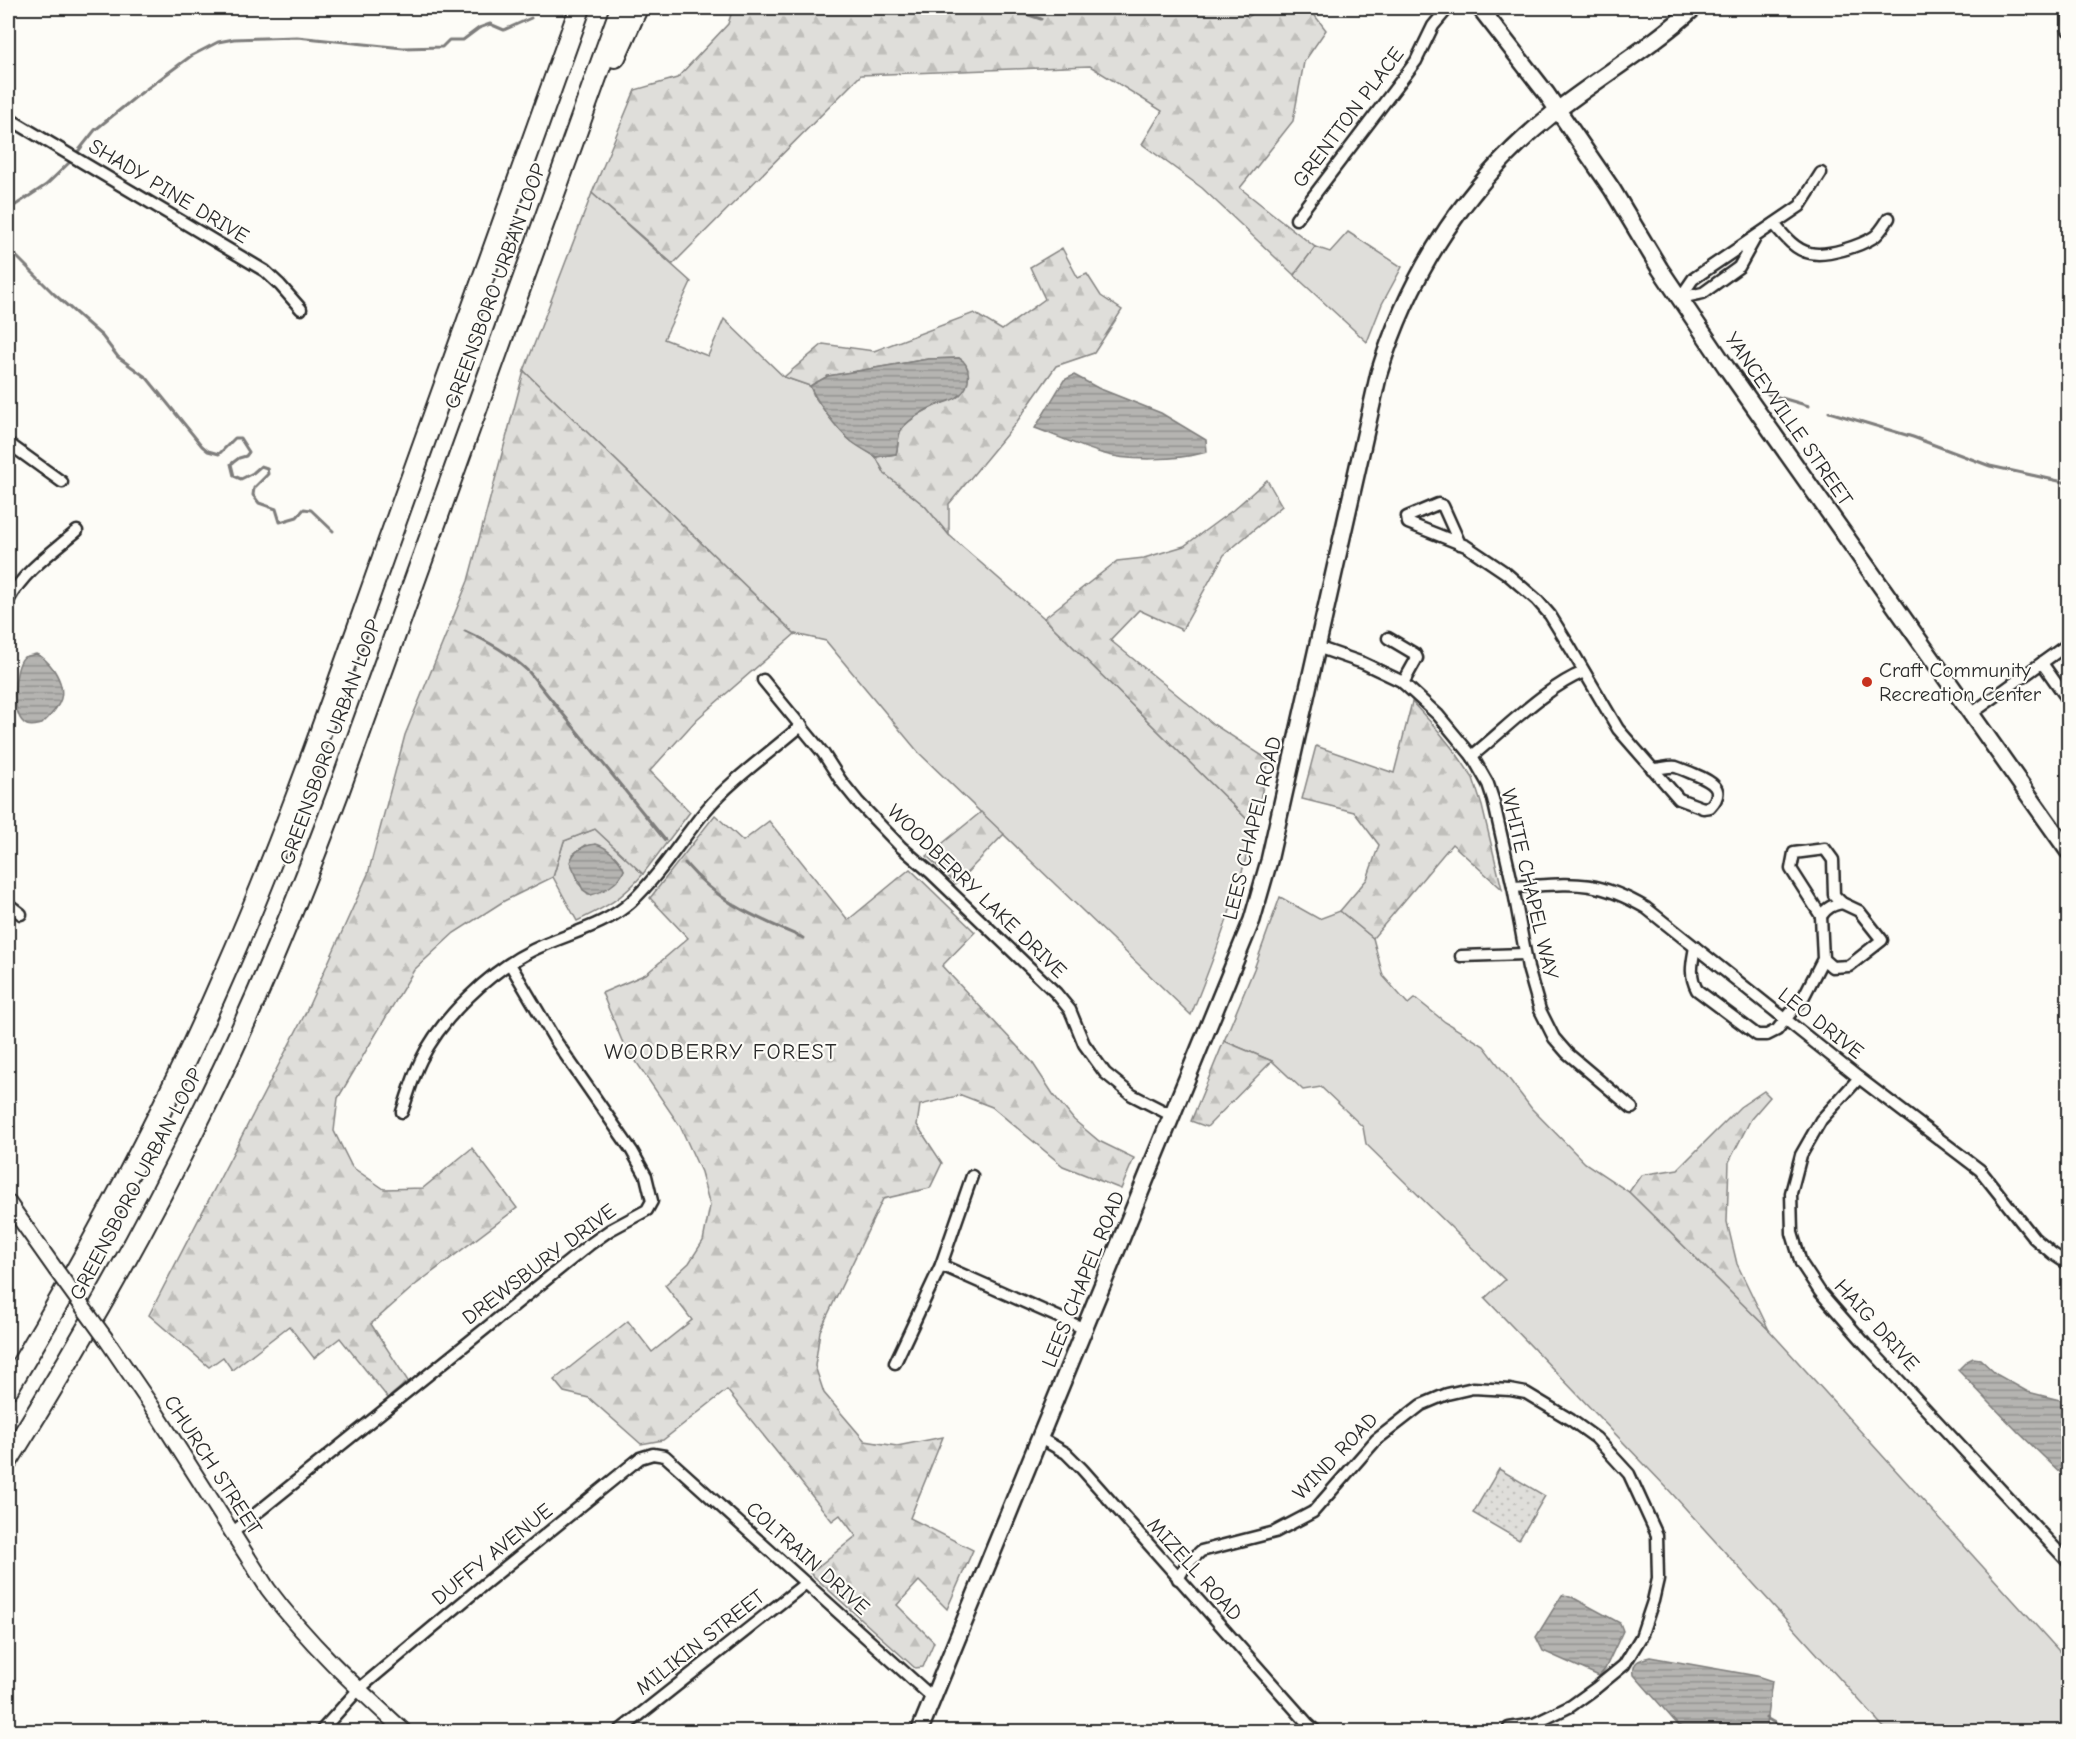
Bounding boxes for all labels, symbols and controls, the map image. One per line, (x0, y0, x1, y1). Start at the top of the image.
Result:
street label: GRENTTON PLACE (1287, 42, 1409, 192)
street label: SHADY PINE DRIVE (85, 134, 253, 248)
street label: GREENSBORO URBAN LOOP (439, 160, 551, 412)
street label: YANCEYVILLE STREET (1720, 328, 1858, 510)
street label: GREENSBORO URBAN LOOP (274, 616, 386, 868)
place label: Craft Community Recreation Center (1879, 658, 2042, 706)
marker: Craft Community Recreation Center (1860, 675, 1874, 689)
street label: LEES CHAPEL ROAD (1218, 734, 1286, 922)
street label: WHITE CHAPEL WAY (1496, 786, 1564, 982)
street label: WOODBERRY LAKE DRIVE (882, 799, 1072, 983)
street label: LEO DRIVE (1774, 982, 1868, 1064)
district label: WOODBERRY FOREST (604, 1039, 838, 1065)
street label: GREENSBORO URBAN LOOP (64, 1064, 208, 1304)
street label: LEES CHAPEL ROAD (1037, 1187, 1129, 1371)
street label: DREWSBURY DRIVE (458, 1199, 620, 1329)
street label: HAIG DRIVE (1830, 1274, 1924, 1376)
street label: CHURCH STREET (159, 1391, 267, 1539)
street label: WIND ROAD (1288, 1407, 1382, 1505)
street label: COLTRAIN DRIVE (741, 1496, 875, 1620)
street label: DUFFY AVENUE (427, 1498, 557, 1610)
street label: MIZELL ROAD (1143, 1513, 1247, 1625)
street label: MILIKIN STREET (631, 1584, 769, 1700)

